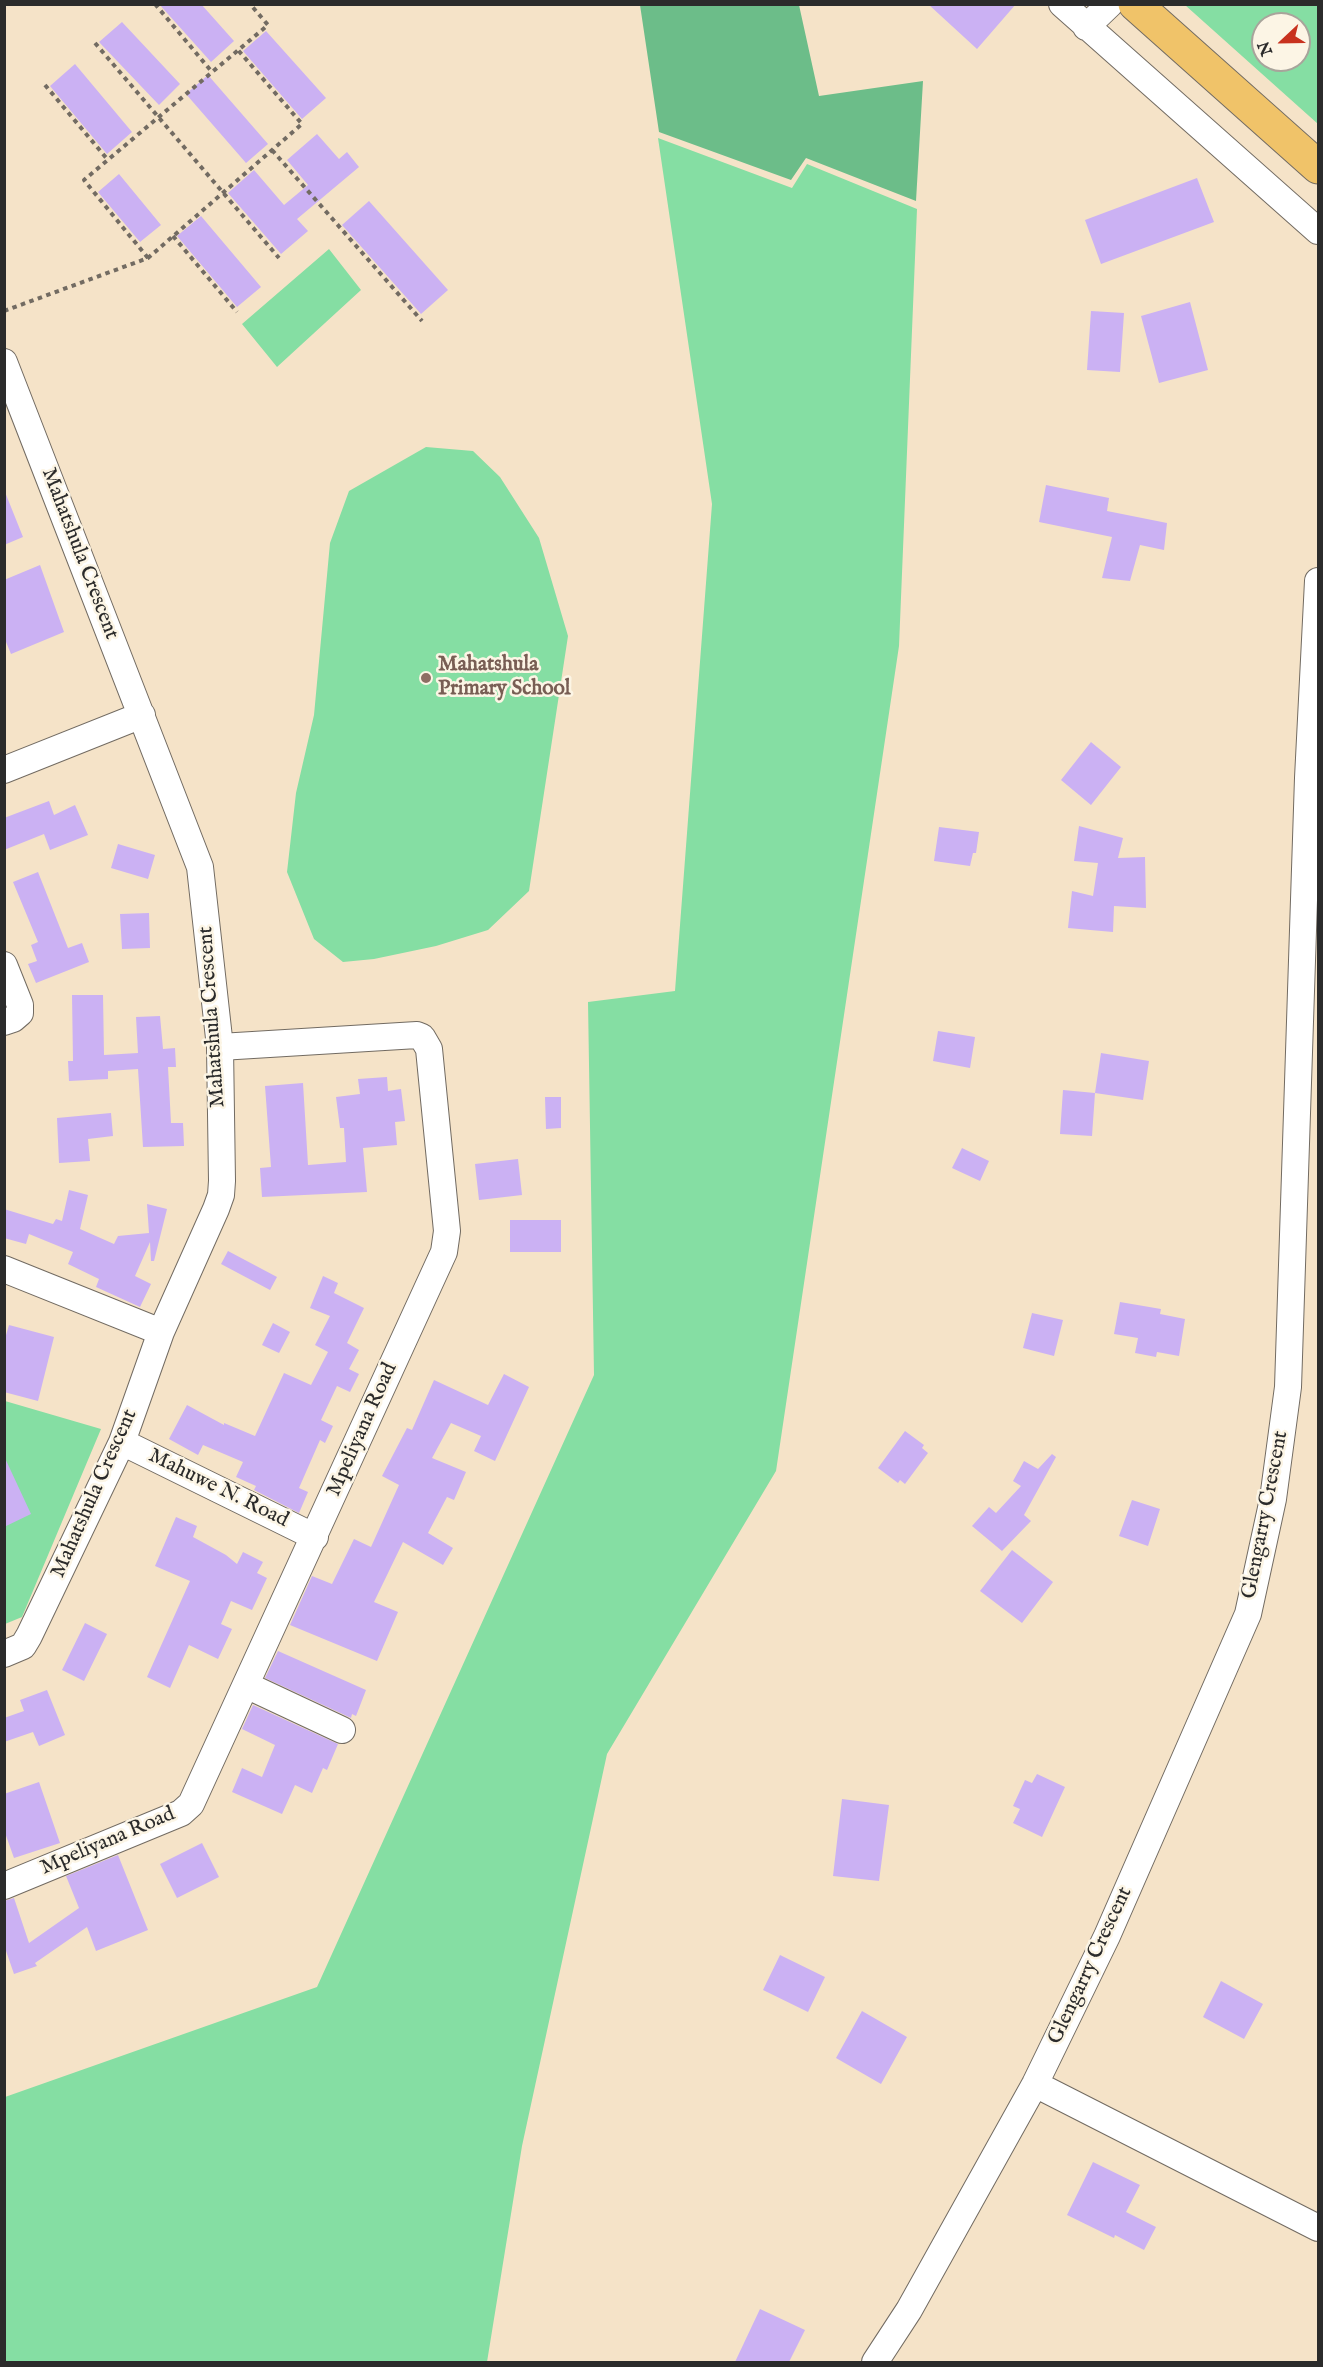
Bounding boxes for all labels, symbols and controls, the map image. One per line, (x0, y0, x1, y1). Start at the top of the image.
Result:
north arrow (1251, 12, 1311, 72)
text: N (1254, 38, 1278, 58)
street label: Mahatshula Crescent (35, 465, 123, 643)
place label: Mahatshula Primary School (438, 653, 571, 703)
marker: Mahatshula Primary School (419, 671, 433, 685)
street label: Mahatshula Crescent (194, 926, 232, 1108)
street label: Mpeliyana Road (322, 1359, 404, 1501)
street label: Mahatshula Crescent (47, 1406, 143, 1582)
street label: Glengarry Crescent (1237, 1429, 1295, 1601)
street label: Mahuwe N. Road (144, 1444, 292, 1534)
street label: Mpeliyana Road (37, 1802, 179, 1882)
street label: Glengarry Crescent (1044, 1883, 1138, 2049)

